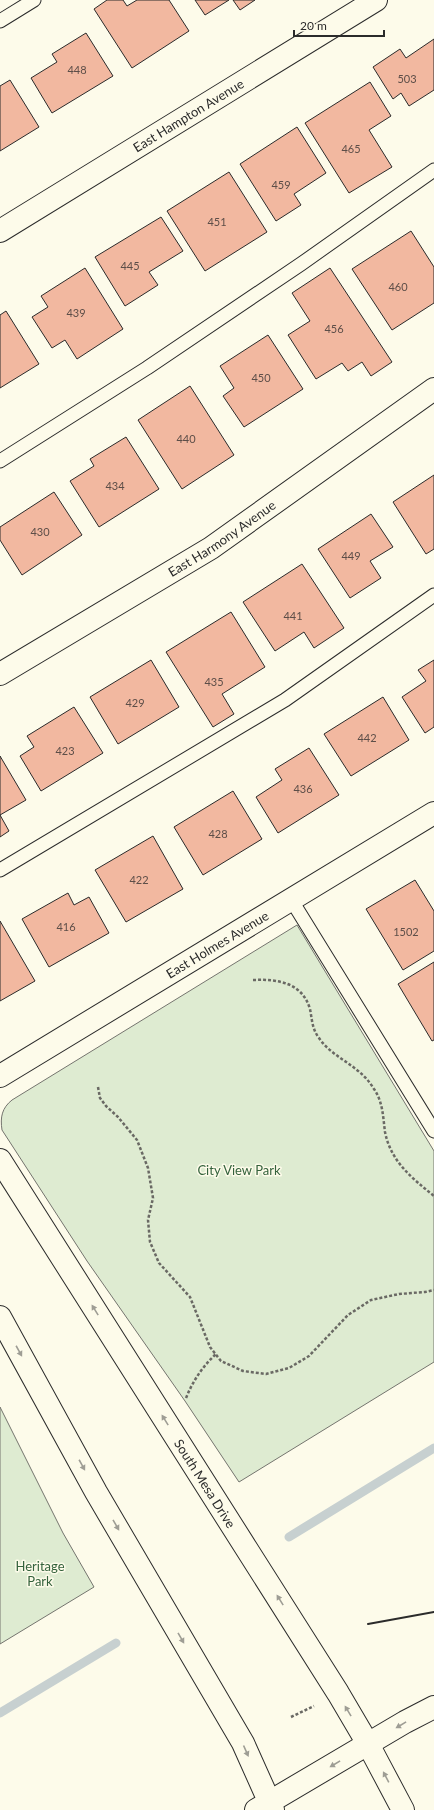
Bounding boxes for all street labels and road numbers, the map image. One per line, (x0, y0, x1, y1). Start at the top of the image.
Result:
street label: East Hampton Avenue (130, 75, 247, 155)
street label: East Harmony Avenue (165, 497, 279, 580)
street label: East Holmes Avenue (163, 907, 271, 982)
street label: South Mesa Drive (171, 1436, 239, 1531)

